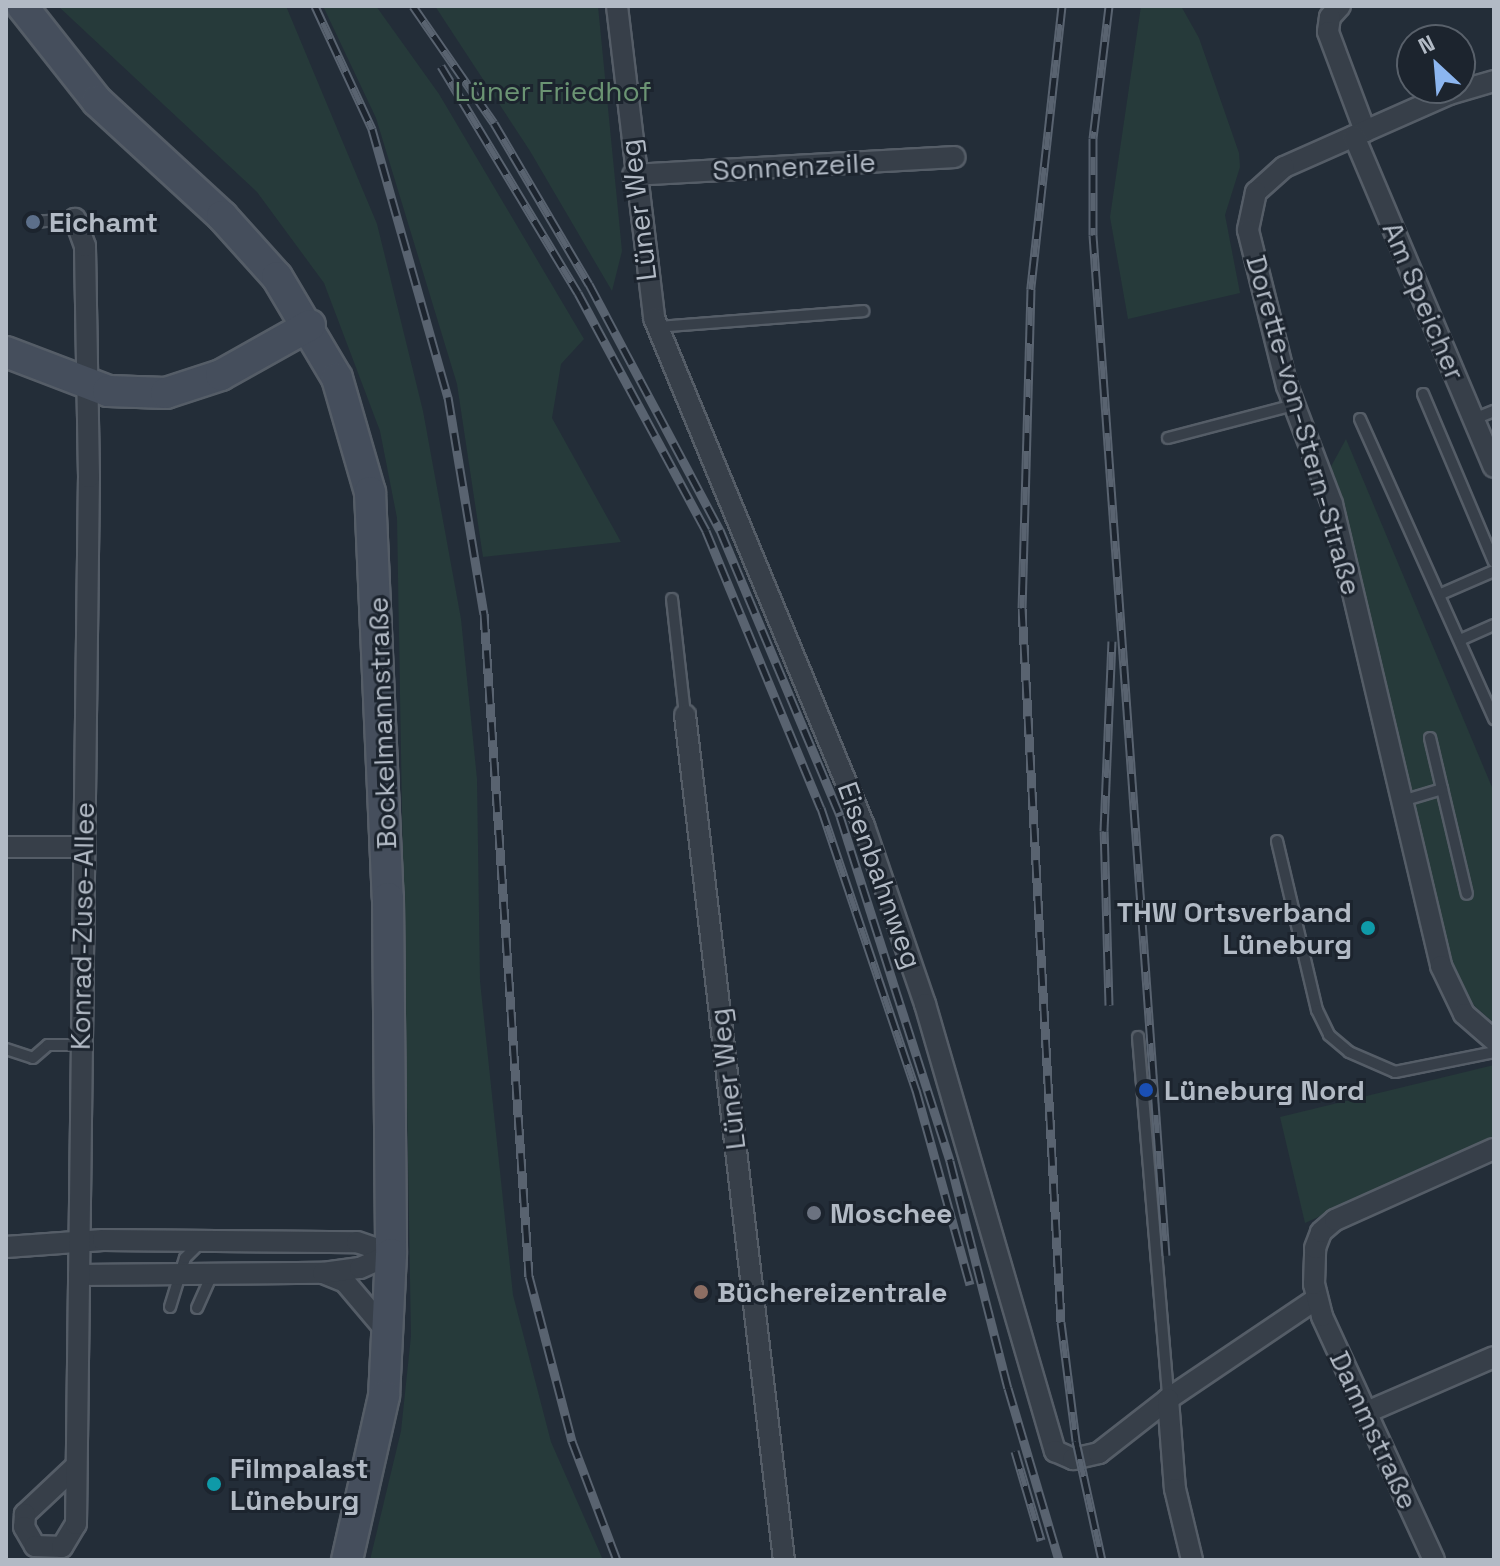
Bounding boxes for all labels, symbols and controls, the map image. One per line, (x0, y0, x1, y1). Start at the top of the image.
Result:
north arrow (1396, 24, 1476, 104)
text: N (1414, 28, 1439, 60)
park label: Lüner Friedhof (454, 74, 652, 108)
street label: Lüner Weg (613, 137, 663, 283)
street label: Sonnenzeile (712, 145, 876, 187)
place label: Eichamt (49, 205, 158, 239)
marker: Eichamt (24, 213, 42, 231)
street label: Am Speicher (1376, 217, 1472, 385)
street label: Dorette-von-Stern-Straße (1239, 251, 1369, 599)
street label: Bockelmannstraße (361, 596, 403, 850)
street label: Eisenbahnweg (831, 777, 929, 973)
street label: Konrad-Zuse-Allee (63, 802, 101, 1050)
place label: THW Ortsverband Lüneburg (1117, 895, 1352, 961)
marker: THW Ortsverband Lüneburg (1359, 919, 1377, 937)
street label: Lüner Weg (702, 1006, 752, 1152)
place label: Lüneburg Nord (1164, 1073, 1365, 1107)
marker: Lüneburg Nord (1135, 1079, 1157, 1101)
place label: Moschee (830, 1196, 952, 1230)
marker: Moschee (805, 1204, 823, 1222)
place label: Büchereizentrale (717, 1275, 947, 1309)
marker: Büchereizentrale (692, 1283, 710, 1301)
street label: Dammstraße (1323, 1346, 1425, 1514)
place label: Filmpalast Lüneburg (230, 1451, 368, 1517)
marker: Filmpalast Lüneburg (205, 1475, 223, 1493)

